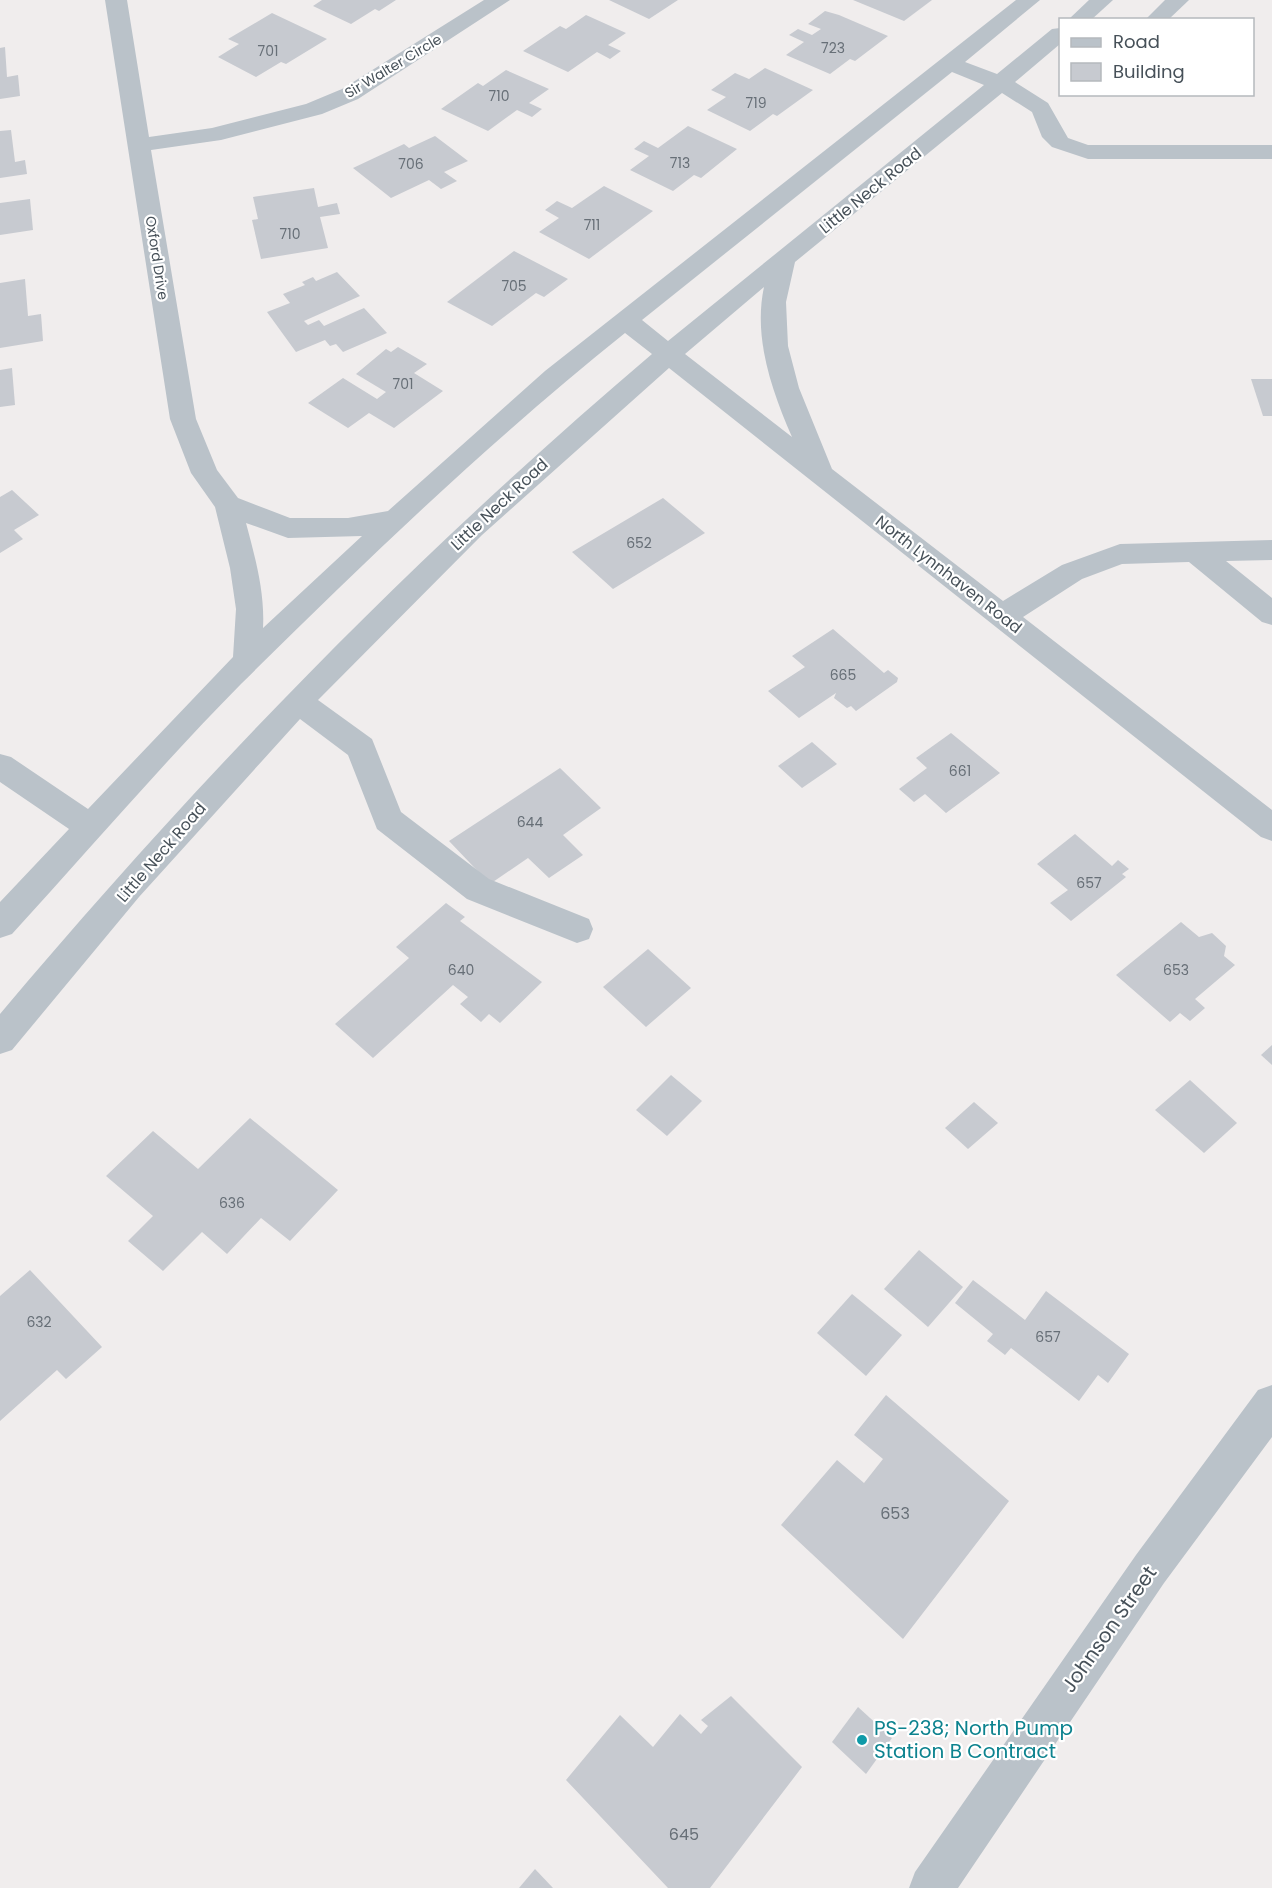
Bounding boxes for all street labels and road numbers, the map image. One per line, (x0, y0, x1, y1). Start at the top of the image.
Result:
street label: Sir Walter Circle (341, 29, 446, 103)
street label: Little Neck Road (814, 142, 926, 239)
street label: Oxford Drive (140, 215, 174, 302)
street label: Little Neck Road (446, 453, 553, 556)
street label: North Lynnhaven Road (871, 510, 1027, 639)
street label: Little Neck Road (111, 797, 211, 907)
street label: Johnson Street (1055, 1560, 1163, 1698)

